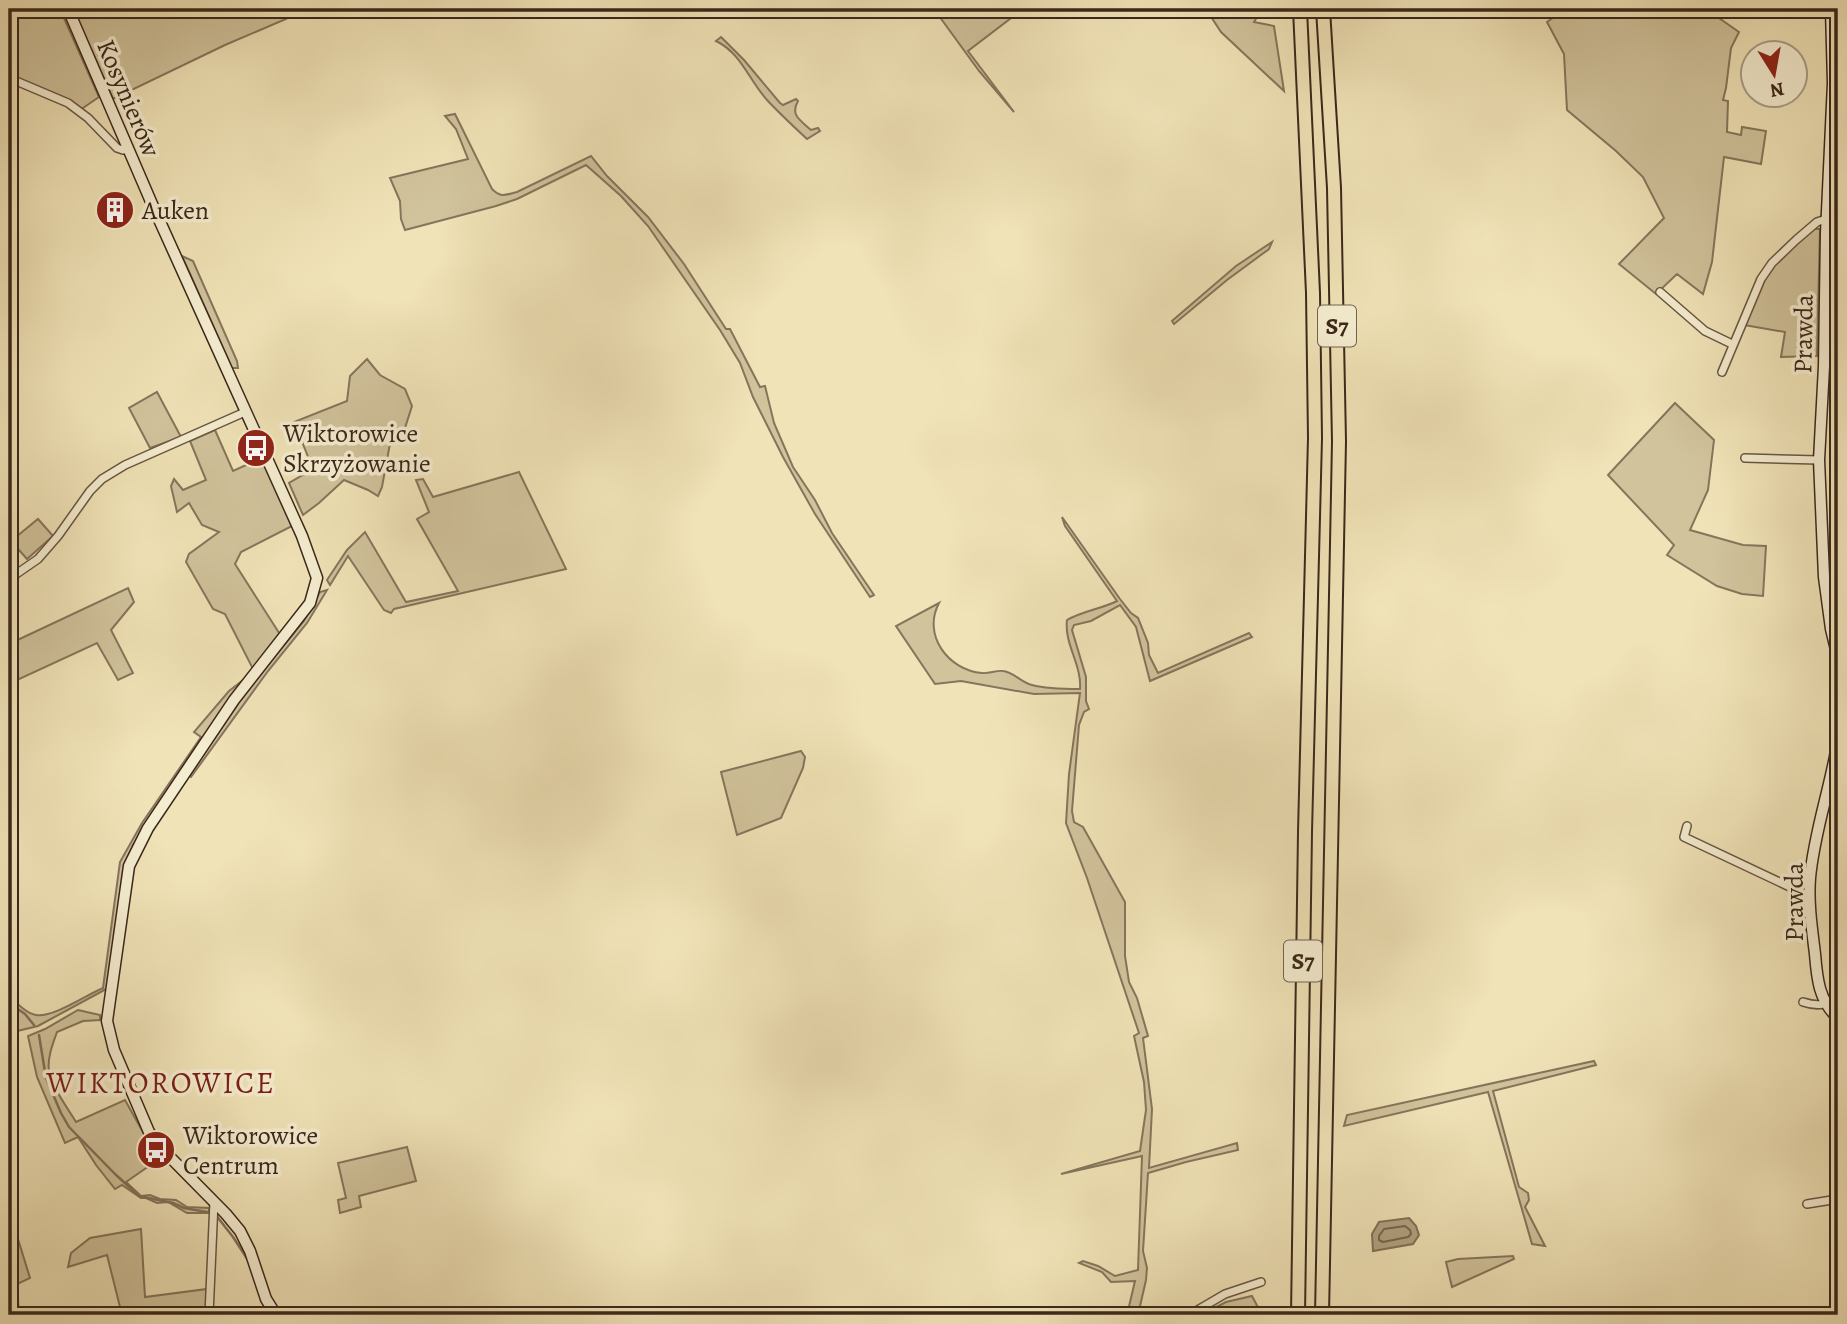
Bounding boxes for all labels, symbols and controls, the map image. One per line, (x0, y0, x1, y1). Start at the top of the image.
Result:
street label: Kosynierów (88, 34, 169, 163)
north arrow (1738, 38, 1808, 108)
text: N (1768, 76, 1786, 104)
building icon: Auken (94, 189, 136, 231)
place label: Auken (141, 193, 209, 228)
street label: Prawda (1785, 294, 1822, 374)
road number: S7 (1318, 306, 1356, 346)
place label: Wiktorowice Skrzyżowanie (282, 416, 431, 481)
bus stop icon: Wiktorowice Skrzyżowanie (235, 427, 277, 469)
street label: Prawda (1777, 862, 1812, 942)
road number: S7 (1284, 940, 1322, 981)
district label: WIKTOROWICE (45, 1063, 276, 1103)
place label: Wiktorowice Centrum (182, 1118, 318, 1183)
bus stop icon: Wiktorowice Centrum (135, 1129, 177, 1171)

